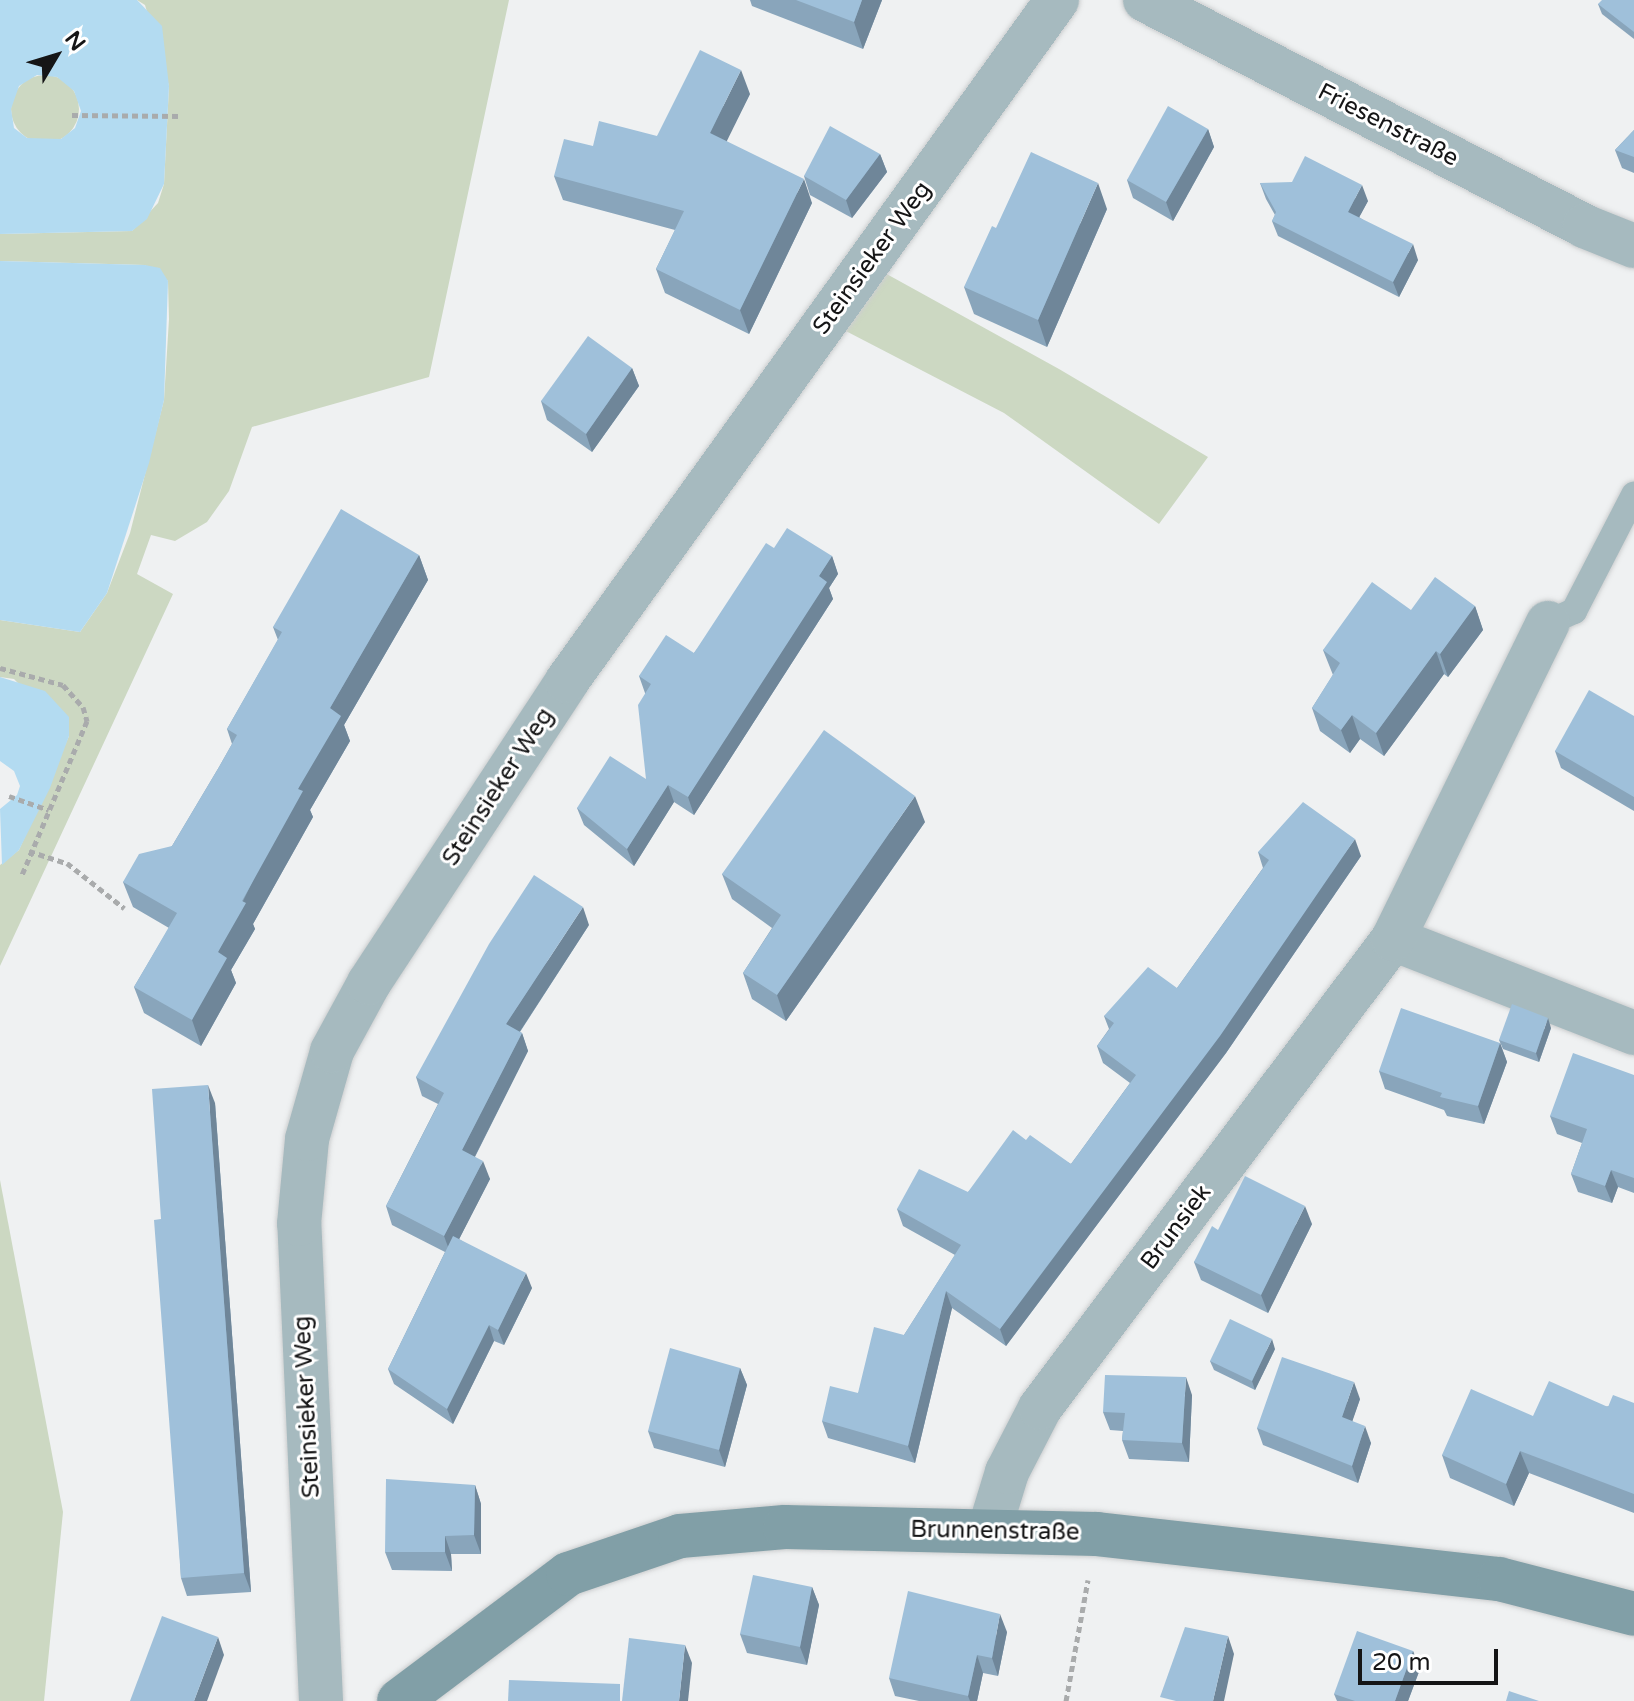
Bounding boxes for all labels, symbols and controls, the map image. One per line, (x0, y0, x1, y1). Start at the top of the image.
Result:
north arrow (16, 16, 96, 96)
text: N (59, 26, 91, 56)
street label: Friesenstraße (1313, 77, 1463, 173)
street label: Steinsieker Weg (807, 176, 937, 340)
street label: Steinsieker Weg (436, 703, 560, 871)
street label: Brunsiek (1135, 1179, 1217, 1275)
street label: Steinsieker Weg (288, 1315, 326, 1499)
street label: Brunnenstraße (910, 1515, 1080, 1547)
scale bar (1362, 1633, 1502, 1683)
text: 20 m (1372, 1648, 1430, 1677)

